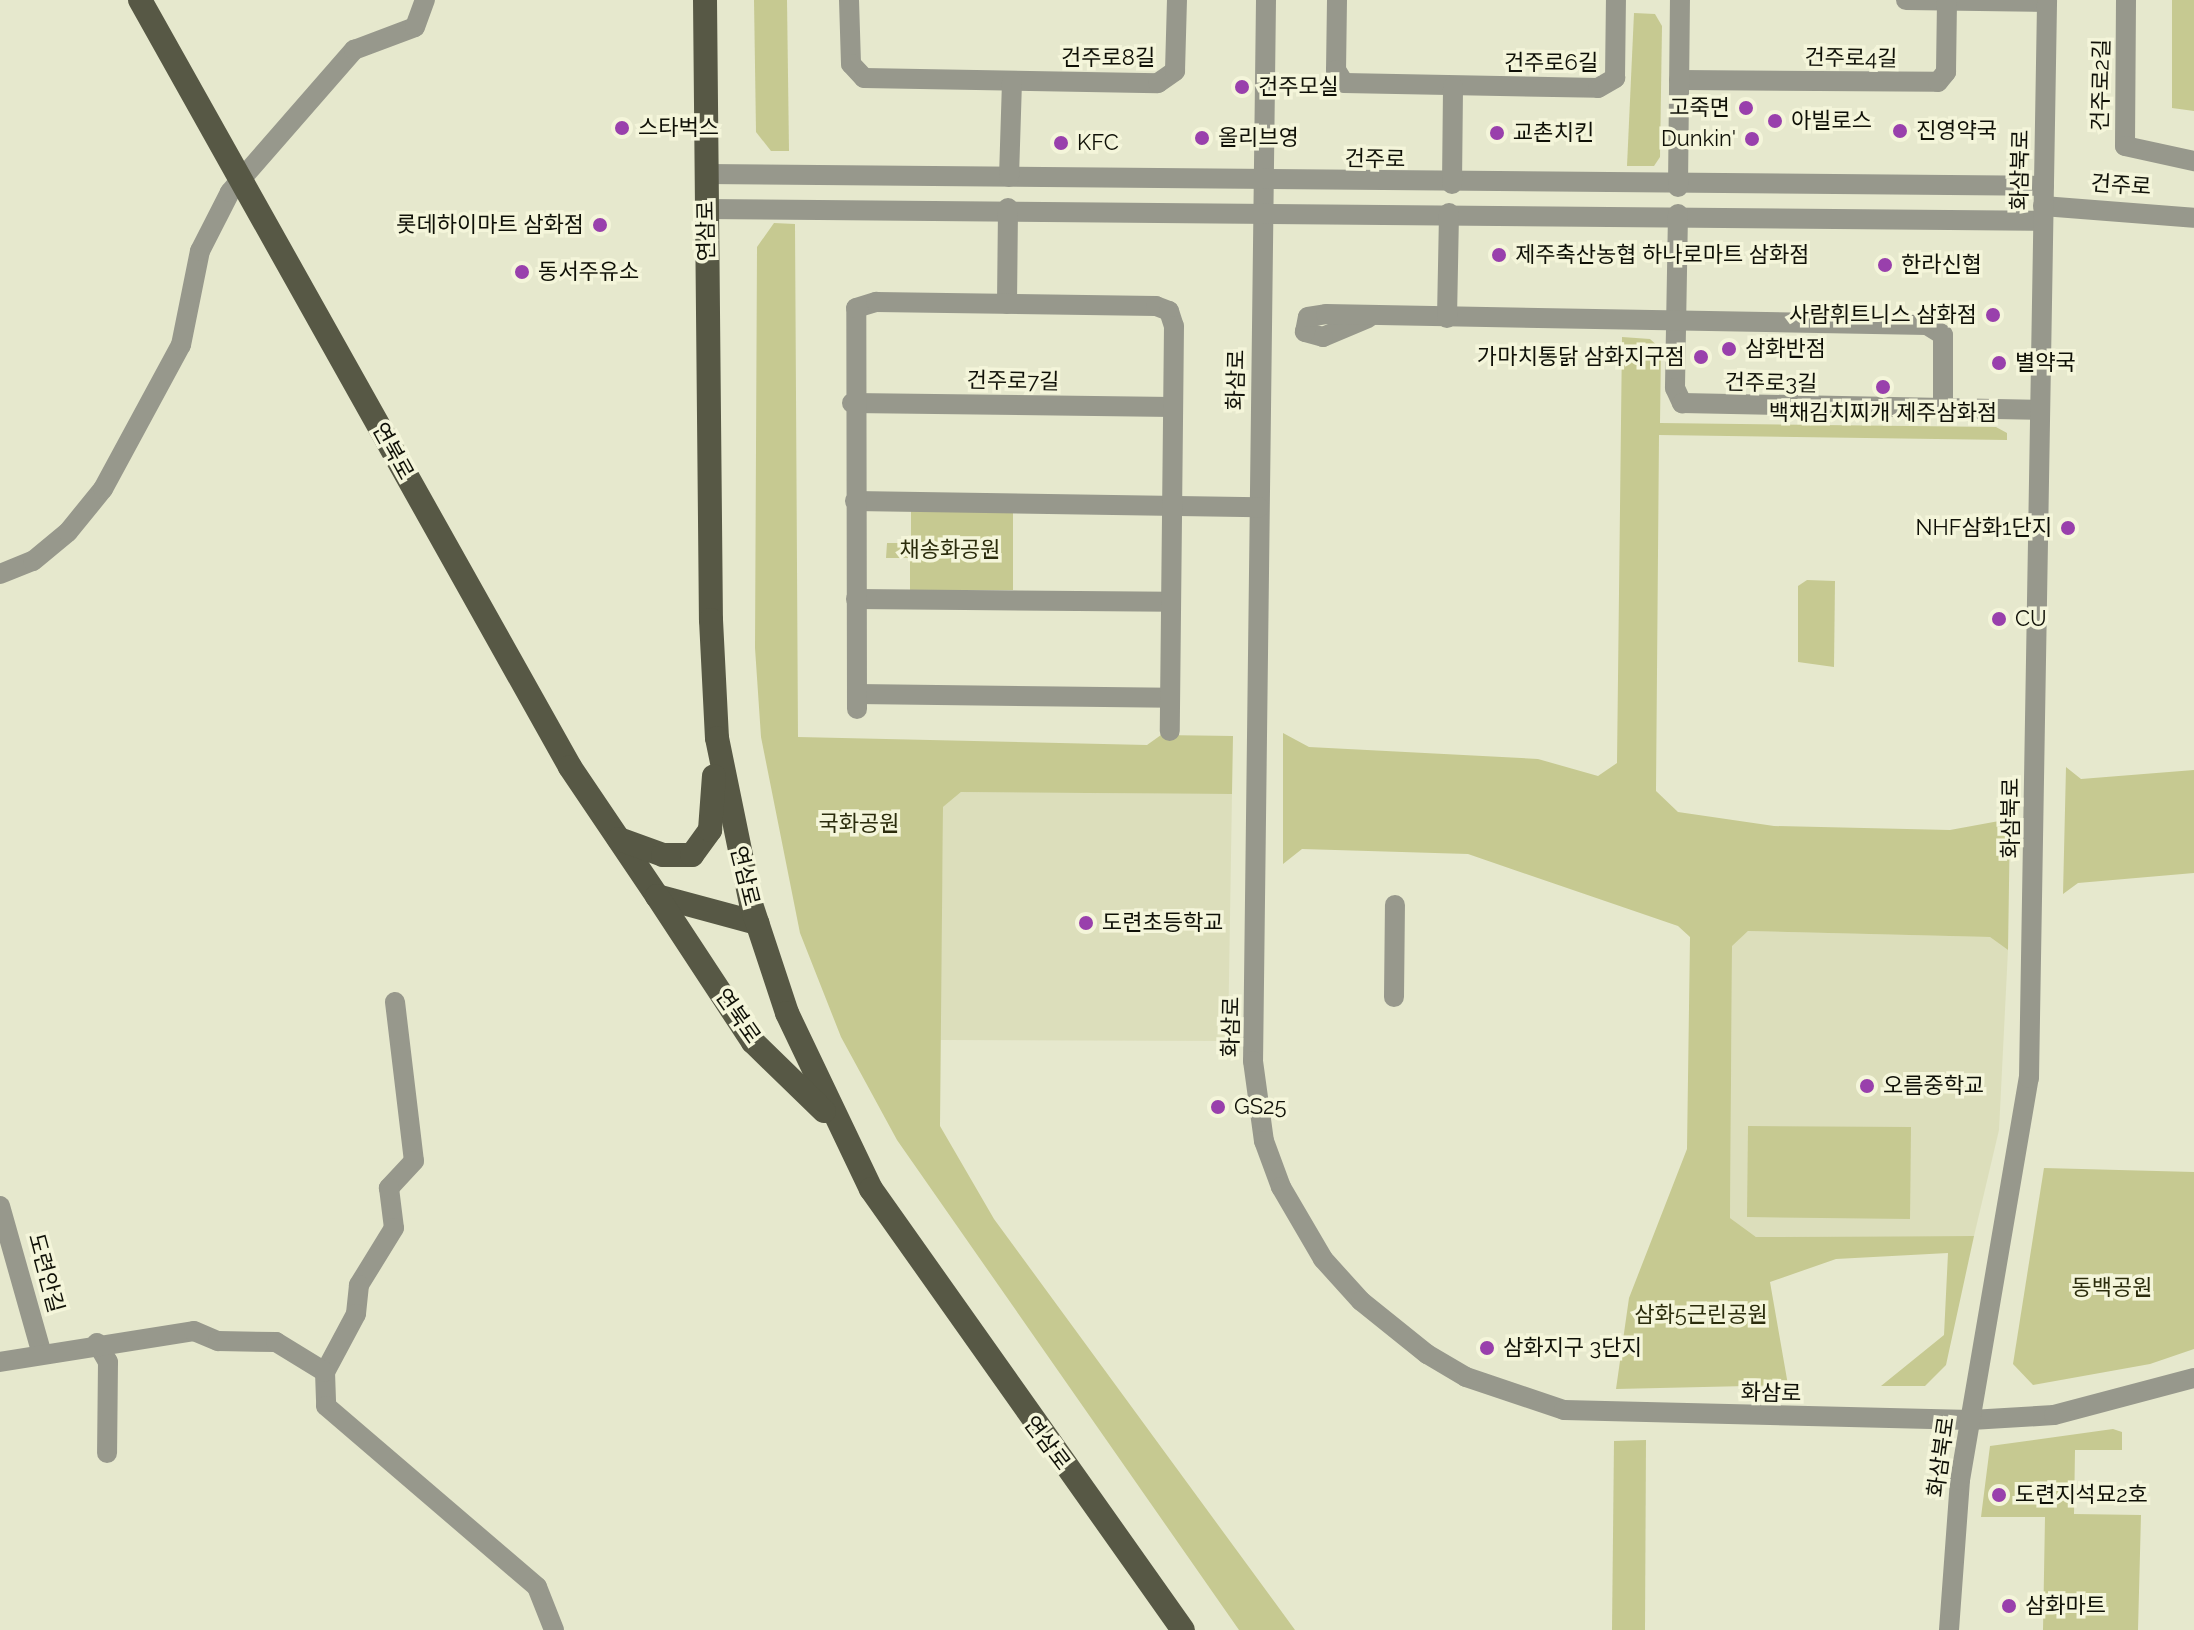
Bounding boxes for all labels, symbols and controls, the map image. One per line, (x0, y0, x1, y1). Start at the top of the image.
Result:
street label: 건주로2길 (2087, 39, 2115, 131)
street label: 건주로4길 (1804, 44, 1898, 72)
street label: 건주로8길 (1061, 45, 1155, 71)
street label: 건주로6길 (1504, 50, 1598, 76)
place label: 건주모실 (1258, 74, 1339, 100)
marker: 건주모실 (1233, 78, 1251, 96)
place label: 고죽면 (1669, 95, 1730, 121)
marker: 고죽면 (1737, 99, 1755, 117)
place label: 아빌로스 (1791, 108, 1872, 134)
marker: 아빌로스 (1766, 112, 1784, 130)
place label: 스타벅스 (638, 115, 719, 141)
place label: 진영약국 (1916, 118, 1997, 144)
marker: 스타벅스 (613, 119, 631, 137)
place label: 교촌치킨 (1513, 120, 1594, 146)
marker: 진영약국 (1891, 122, 1909, 140)
marker: 교촌치킨 (1488, 124, 1506, 142)
place label: 올리브영 (1218, 125, 1299, 151)
place label: Dunkin' (1661, 126, 1736, 152)
marker: 올리브영 (1193, 129, 1211, 147)
street label: 화삼북로 (2006, 129, 2034, 211)
place label: KFC (1077, 130, 1119, 156)
marker: Dunkin' (1743, 130, 1761, 148)
marker: KFC (1052, 134, 1070, 152)
street label: 건주로 (1344, 145, 1406, 173)
street label: 건주로 (2090, 170, 2152, 200)
street label: 연삼로 (692, 200, 720, 262)
place label: 롯데하이마트 삼화점 (396, 212, 584, 238)
marker: 롯데하이마트 삼화점 (591, 216, 609, 234)
place label: 제주축산농협 하나로마트 삼화점 (1515, 242, 1810, 268)
marker: 제주축산농협 하나로마트 삼화점 (1490, 246, 1508, 264)
place label: 한라신협 (1901, 252, 1982, 278)
marker: 한라신협 (1876, 256, 1894, 274)
place label: 동서주유소 (538, 259, 639, 285)
marker: 동서주유소 (513, 263, 531, 281)
place label: 사람휘트니스 삼화점 (1789, 302, 1977, 328)
marker: 사람휘트니스 삼화점 (1984, 306, 2002, 324)
place label: 삼화반점 (1745, 336, 1826, 362)
marker: 삼화반점 (1720, 340, 1738, 358)
place label: 가마치통닭 삼화지구점 (1477, 344, 1685, 370)
marker: 가마치통닭 삼화지구점 (1692, 348, 1710, 366)
street label: 화삼로 (1222, 349, 1250, 411)
place label: 별약국 (2015, 350, 2076, 376)
marker: 별약국 (1990, 354, 2008, 372)
street label: 건주로7길 (966, 367, 1060, 395)
street label: 건주로3길 (1724, 369, 1818, 397)
marker: 백채김치찌개 제주삼화점 (1874, 378, 1892, 396)
place label: 백채김치찌개 제주삼화점 (1769, 400, 1997, 426)
street label: 연북로 (367, 418, 419, 484)
place label: NHF삼화1단지 (1915, 515, 2052, 541)
marker: NHF삼화1단지 (2059, 519, 2077, 537)
park label: 채송화공원 (899, 537, 1001, 563)
place label: CU (2015, 606, 2047, 632)
marker: CU (1990, 610, 2008, 628)
street label: 화삼북로 (1998, 778, 2024, 858)
park label: 국화공원 (819, 811, 899, 837)
street label: 연삼로 (725, 843, 765, 909)
place label: 도련초등학교 (1102, 910, 1223, 936)
marker: 도련초등학교 (1077, 914, 1095, 932)
street label: 연북로 (710, 984, 766, 1048)
street label: 화삼로 (1217, 996, 1245, 1058)
place label: 오름중학교 (1883, 1073, 1984, 1099)
marker: 오름중학교 (1858, 1077, 1876, 1095)
place label: GS25 (1234, 1094, 1287, 1120)
marker: GS25 (1209, 1098, 1227, 1116)
street label: 도련안길 (23, 1230, 69, 1316)
park label: 동백공원 (2072, 1275, 2152, 1301)
park label: 삼화5근린공원 (1634, 1302, 1768, 1328)
place label: 삼화지구 3단지 (1503, 1335, 1642, 1361)
marker: 삼화지구 3단지 (1478, 1339, 1496, 1357)
street label: 화삼로 (1740, 1379, 1802, 1407)
street label: 연삼로 (1018, 1411, 1076, 1475)
street label: 화삼북로 (1922, 1415, 1960, 1499)
place label: 도련지석묘2호 (2015, 1482, 2148, 1508)
marker: 도련지석묘2호 (1990, 1486, 2008, 1504)
place label: 삼화마트 (2025, 1593, 2106, 1619)
marker: 삼화마트 (2000, 1597, 2018, 1615)

